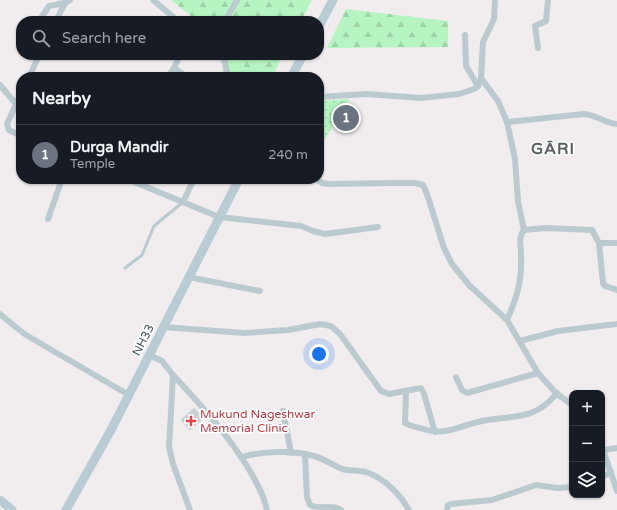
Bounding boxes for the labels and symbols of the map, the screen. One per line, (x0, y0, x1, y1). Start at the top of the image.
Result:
pin: 1 (333, 103, 359, 133)
district label: GĀRI (531, 139, 575, 159)
street label: NH33 (129, 322, 157, 358)
your location (309, 344, 329, 364)
place label: Mukund Nageshwar Memorial Clinic (200, 407, 315, 435)
marker: Mukund Nageshwar Memorial Clinic (185, 415, 197, 427)

